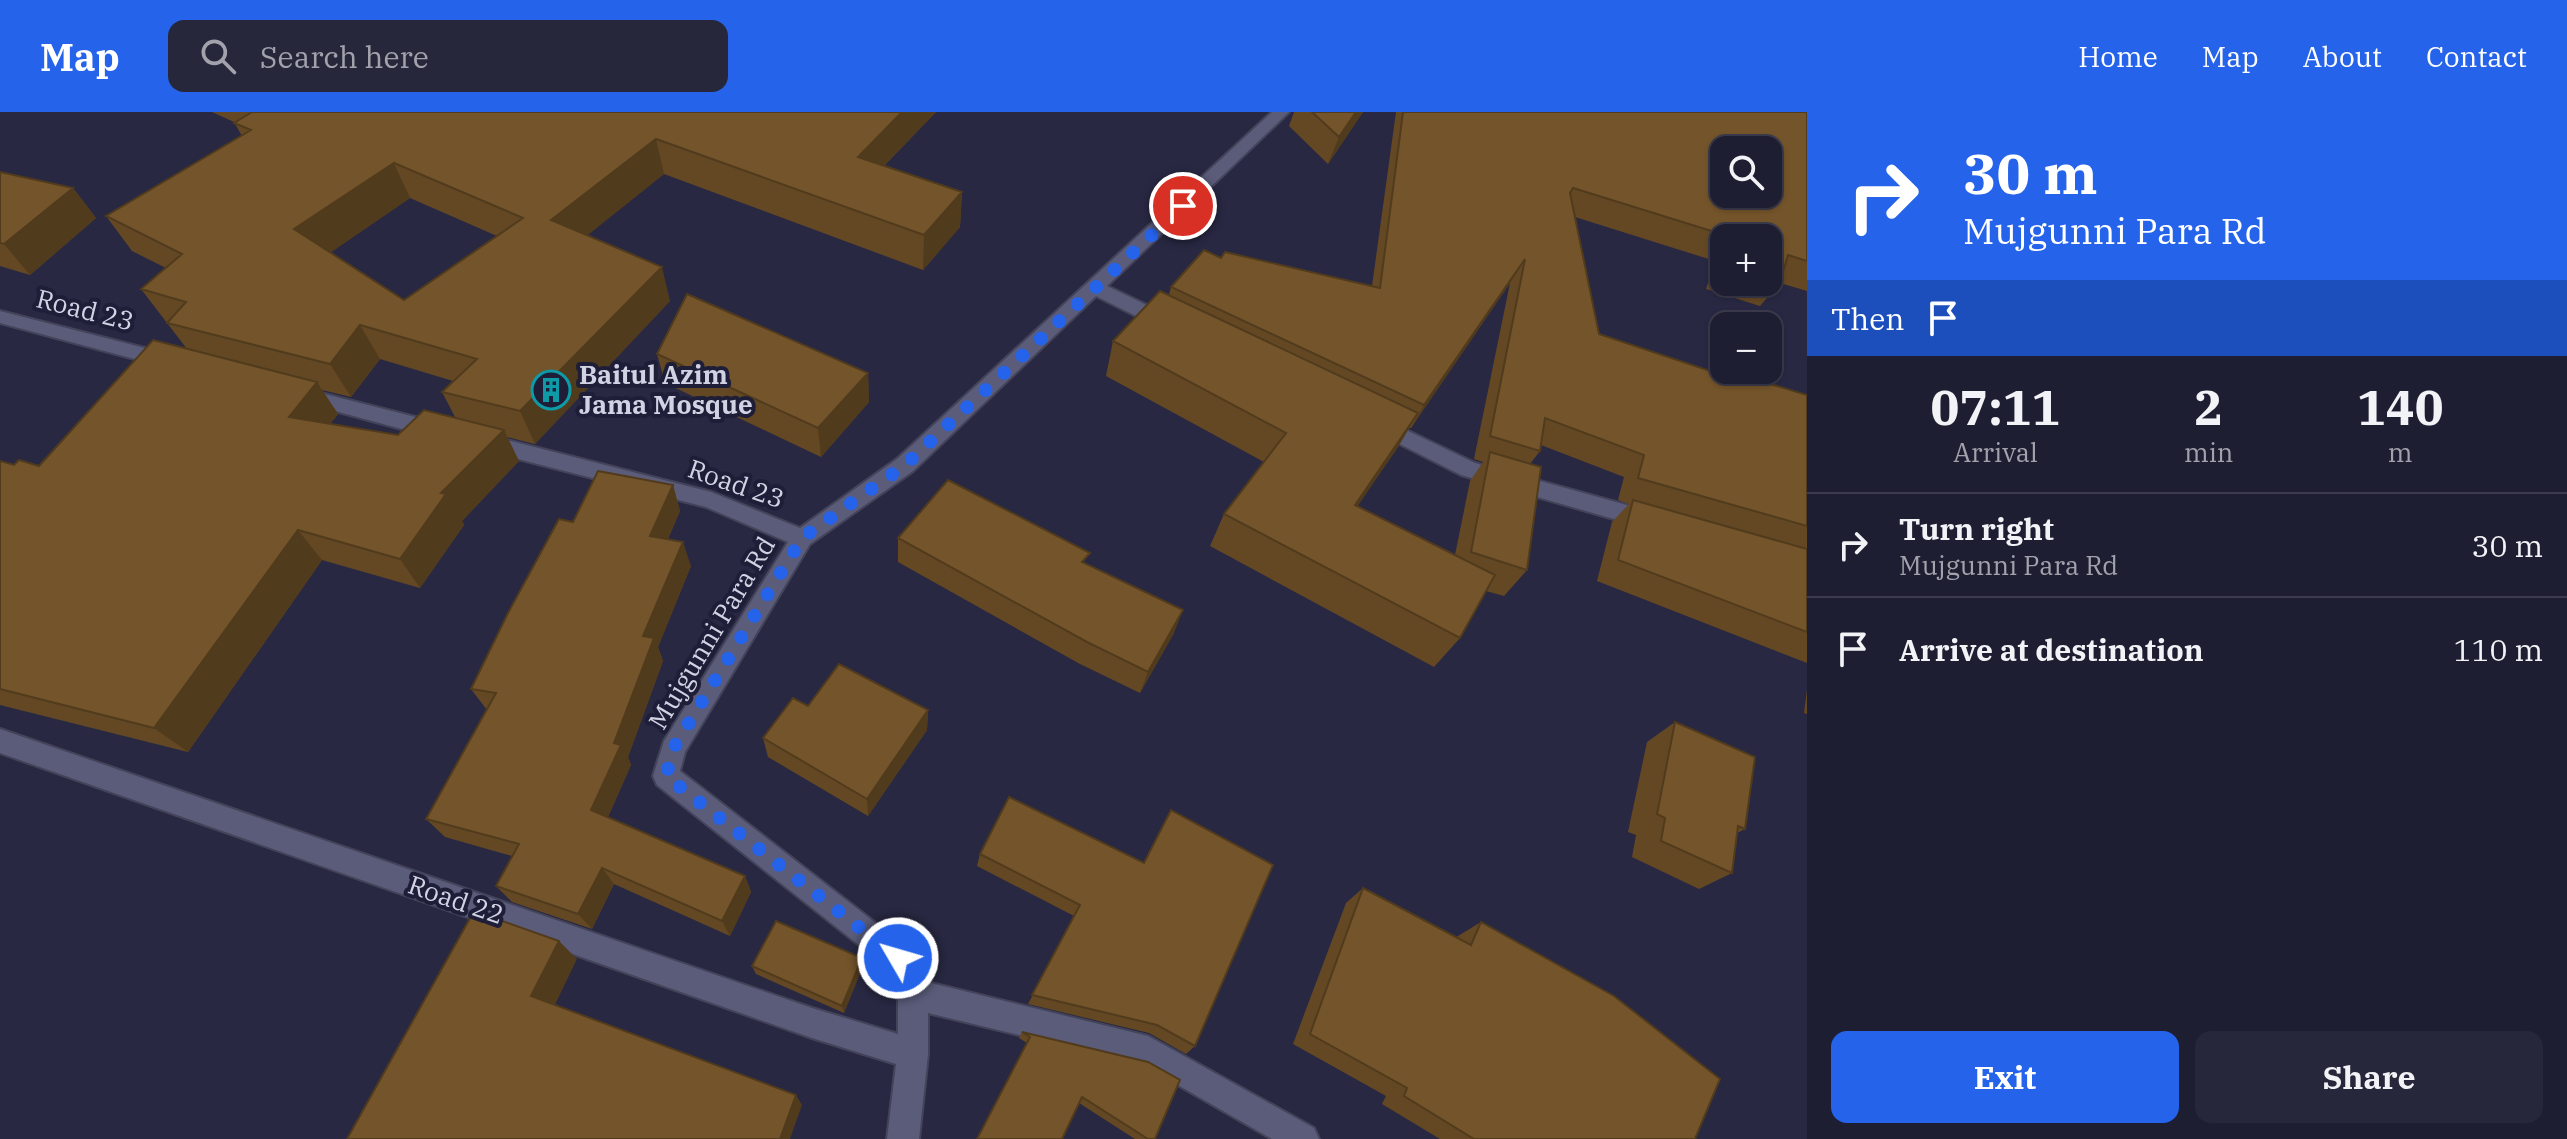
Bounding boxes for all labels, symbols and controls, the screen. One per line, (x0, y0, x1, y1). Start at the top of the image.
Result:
search box (168, 20, 728, 92)
text: Map (40, 32, 120, 81)
icon: search (196, 34, 240, 78)
text: Search here (260, 37, 429, 76)
text: Home (2078, 38, 2158, 75)
text: Map (2202, 38, 2259, 75)
text: About (2303, 38, 2382, 75)
text: Contact (2426, 38, 2527, 75)
map controls (1710, 136, 1782, 384)
button: search (1710, 136, 1782, 208)
text: 30 m (1963, 137, 2098, 209)
icon: right (1831, 144, 1935, 248)
pin (1149, 172, 1217, 240)
icon: arrive (1161, 184, 1205, 228)
text: Mujgunni Para Rd (1963, 207, 2266, 254)
button: + (1710, 224, 1782, 296)
street label: Road 23 (33, 281, 138, 338)
icon: arrive (1921, 296, 1965, 340)
text: Then (1831, 299, 1905, 338)
button: − (1710, 312, 1782, 384)
place label: Baitul Azim Jama Mosque (579, 357, 753, 421)
building icon: Baitul Azim Jama Mosque (530, 369, 572, 411)
text: 07:11 (1931, 376, 2060, 438)
text: 2 (2194, 376, 2223, 438)
text: 140 (2357, 376, 2443, 438)
text: Arrival (1953, 435, 2038, 469)
text: min (2184, 435, 2233, 469)
text: m (2388, 435, 2413, 469)
street label: Road 23 (684, 451, 789, 515)
text: Turn right (1899, 509, 2054, 548)
icon: right (1831, 523, 1875, 567)
text: 30 m (2471, 526, 2543, 565)
street label: Mujgunni Para Rd (640, 530, 782, 735)
text: Mujgunni Para Rd (1899, 548, 2118, 582)
icon: arrive (1831, 627, 1875, 671)
text: Arrive at destination (1899, 630, 2204, 669)
text: 110 m (2453, 630, 2543, 669)
street label: Road 22 (404, 867, 509, 931)
position arrow (856, 916, 940, 1000)
button: Exit (1831, 1031, 2179, 1123)
button: Share (2195, 1031, 2543, 1123)

